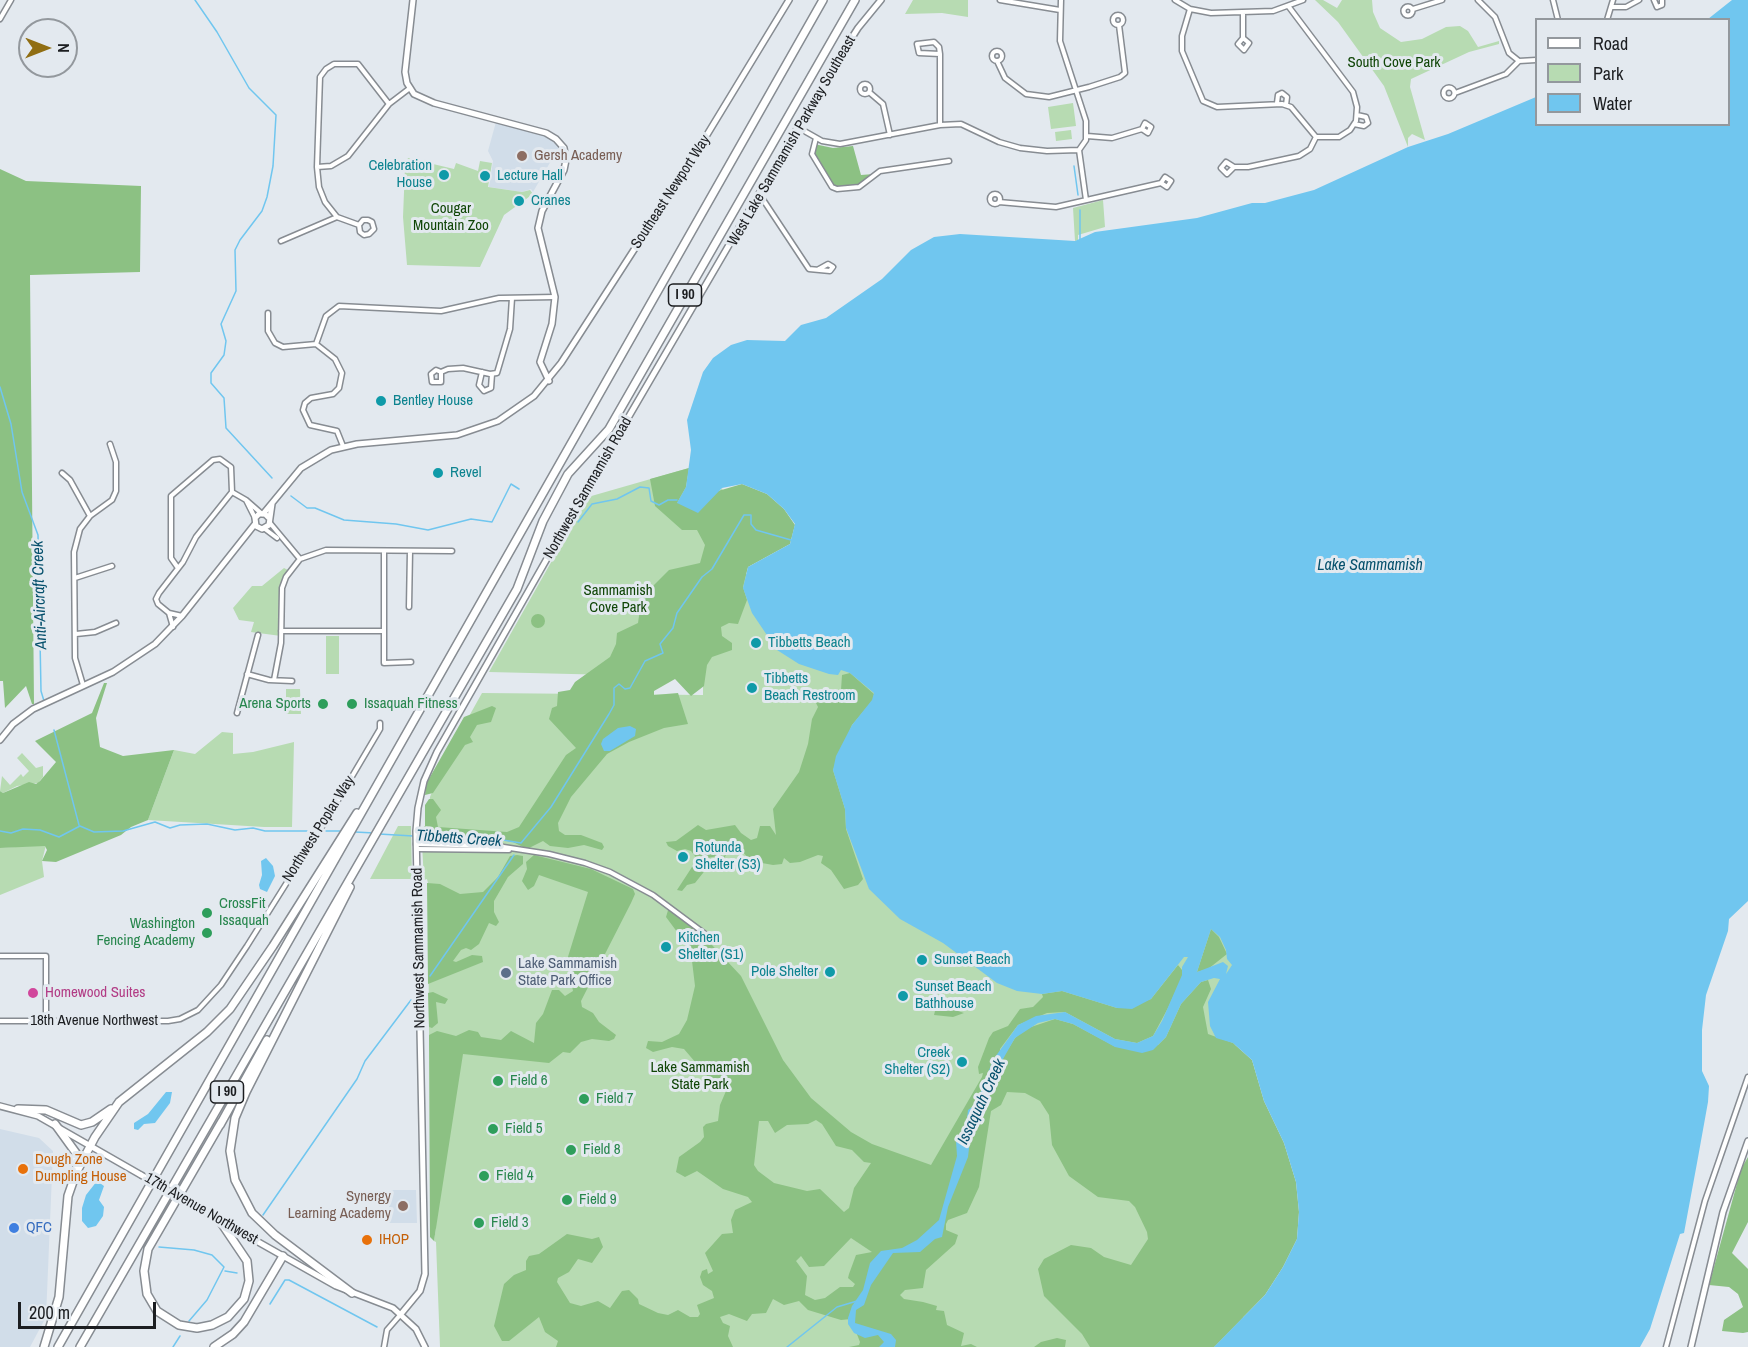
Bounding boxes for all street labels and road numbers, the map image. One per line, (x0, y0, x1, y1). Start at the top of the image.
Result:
street label: West Lake Sammamish Parkway Southeast (724, 33, 860, 249)
street label: Southeast Newport Way (627, 132, 715, 252)
road number: I 90 (668, 284, 702, 306)
street label: Northwest Sammamish Road (540, 414, 636, 562)
street label: Northwest Poplar Way (279, 773, 359, 885)
street label: Northwest Sammamish Road (409, 868, 429, 1028)
street label: 18th Avenue Northwest (30, 1012, 158, 1030)
road number: I 90 (210, 1081, 244, 1103)
street label: 17th Avenue Northwest (141, 1169, 261, 1249)

